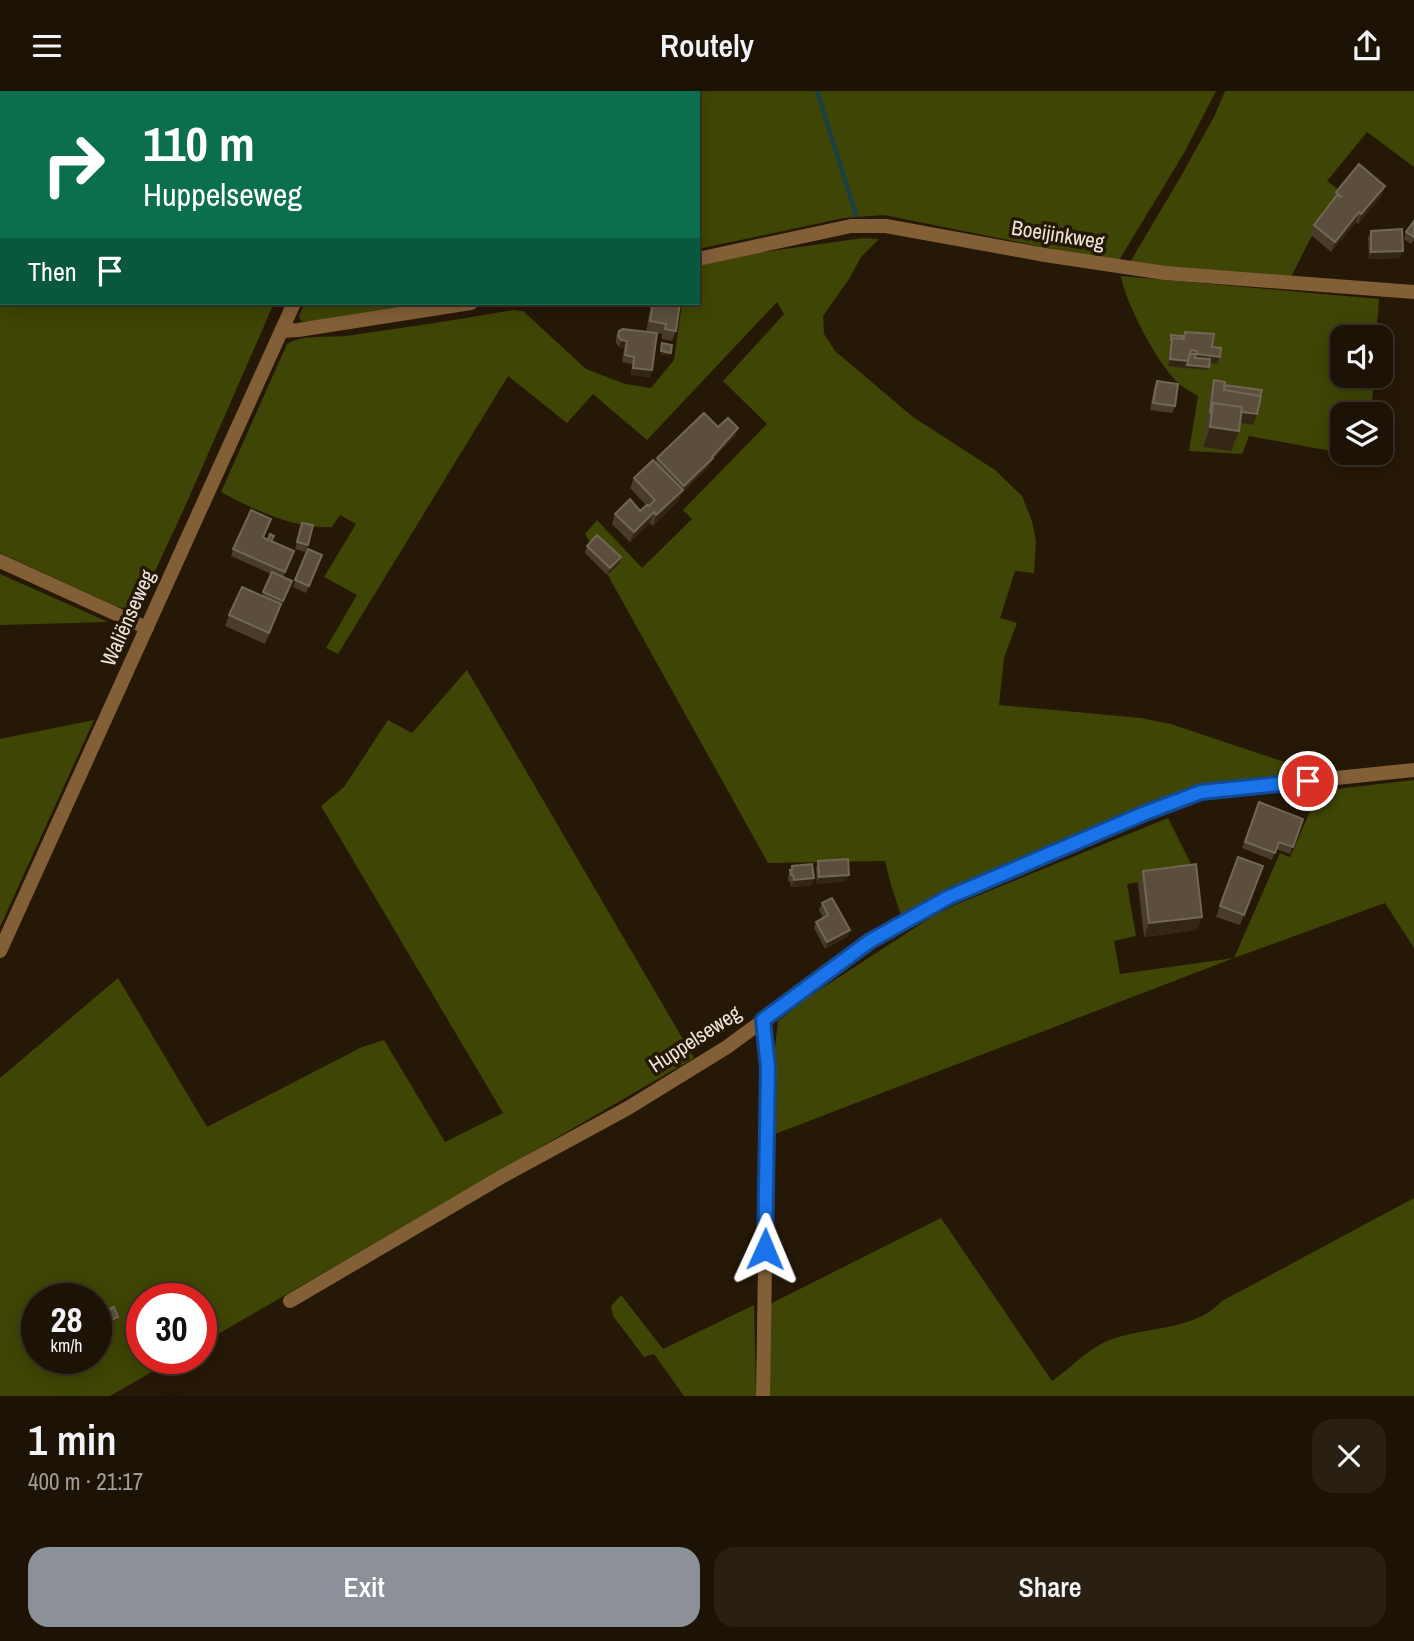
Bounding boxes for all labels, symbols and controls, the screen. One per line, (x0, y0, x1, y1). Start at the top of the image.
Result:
text: Routely (660, 24, 754, 67)
icon: menu (28, 27, 66, 65)
icon: share (1348, 27, 1386, 65)
text: 110 m (143, 110, 255, 176)
icon: right (28, 119, 119, 210)
text: Huppelseweg (143, 173, 302, 216)
street label: Boeijinkweg (1009, 213, 1107, 256)
icon: arrive (91, 252, 129, 290)
text: Then (28, 254, 77, 289)
map controls (1330, 325, 1393, 465)
button: sound (1330, 325, 1393, 388)
button: layers (1330, 402, 1393, 465)
street label: Waliënseweg (93, 565, 162, 671)
pin (1278, 751, 1338, 811)
icon: arrive (1289, 762, 1327, 800)
street label: Huppelseweg (643, 998, 747, 1079)
position arrow (728, 1212, 802, 1286)
speed limit sign: 30 (126, 1283, 217, 1374)
text: 28 (51, 1296, 82, 1343)
text: km/h (51, 1333, 83, 1358)
text: 1 min (28, 1412, 117, 1468)
button: close (1312, 1419, 1386, 1493)
text: 400 m · 21:17 (28, 1466, 143, 1497)
button: Exit (28, 1547, 700, 1627)
button: Share (714, 1547, 1386, 1627)

